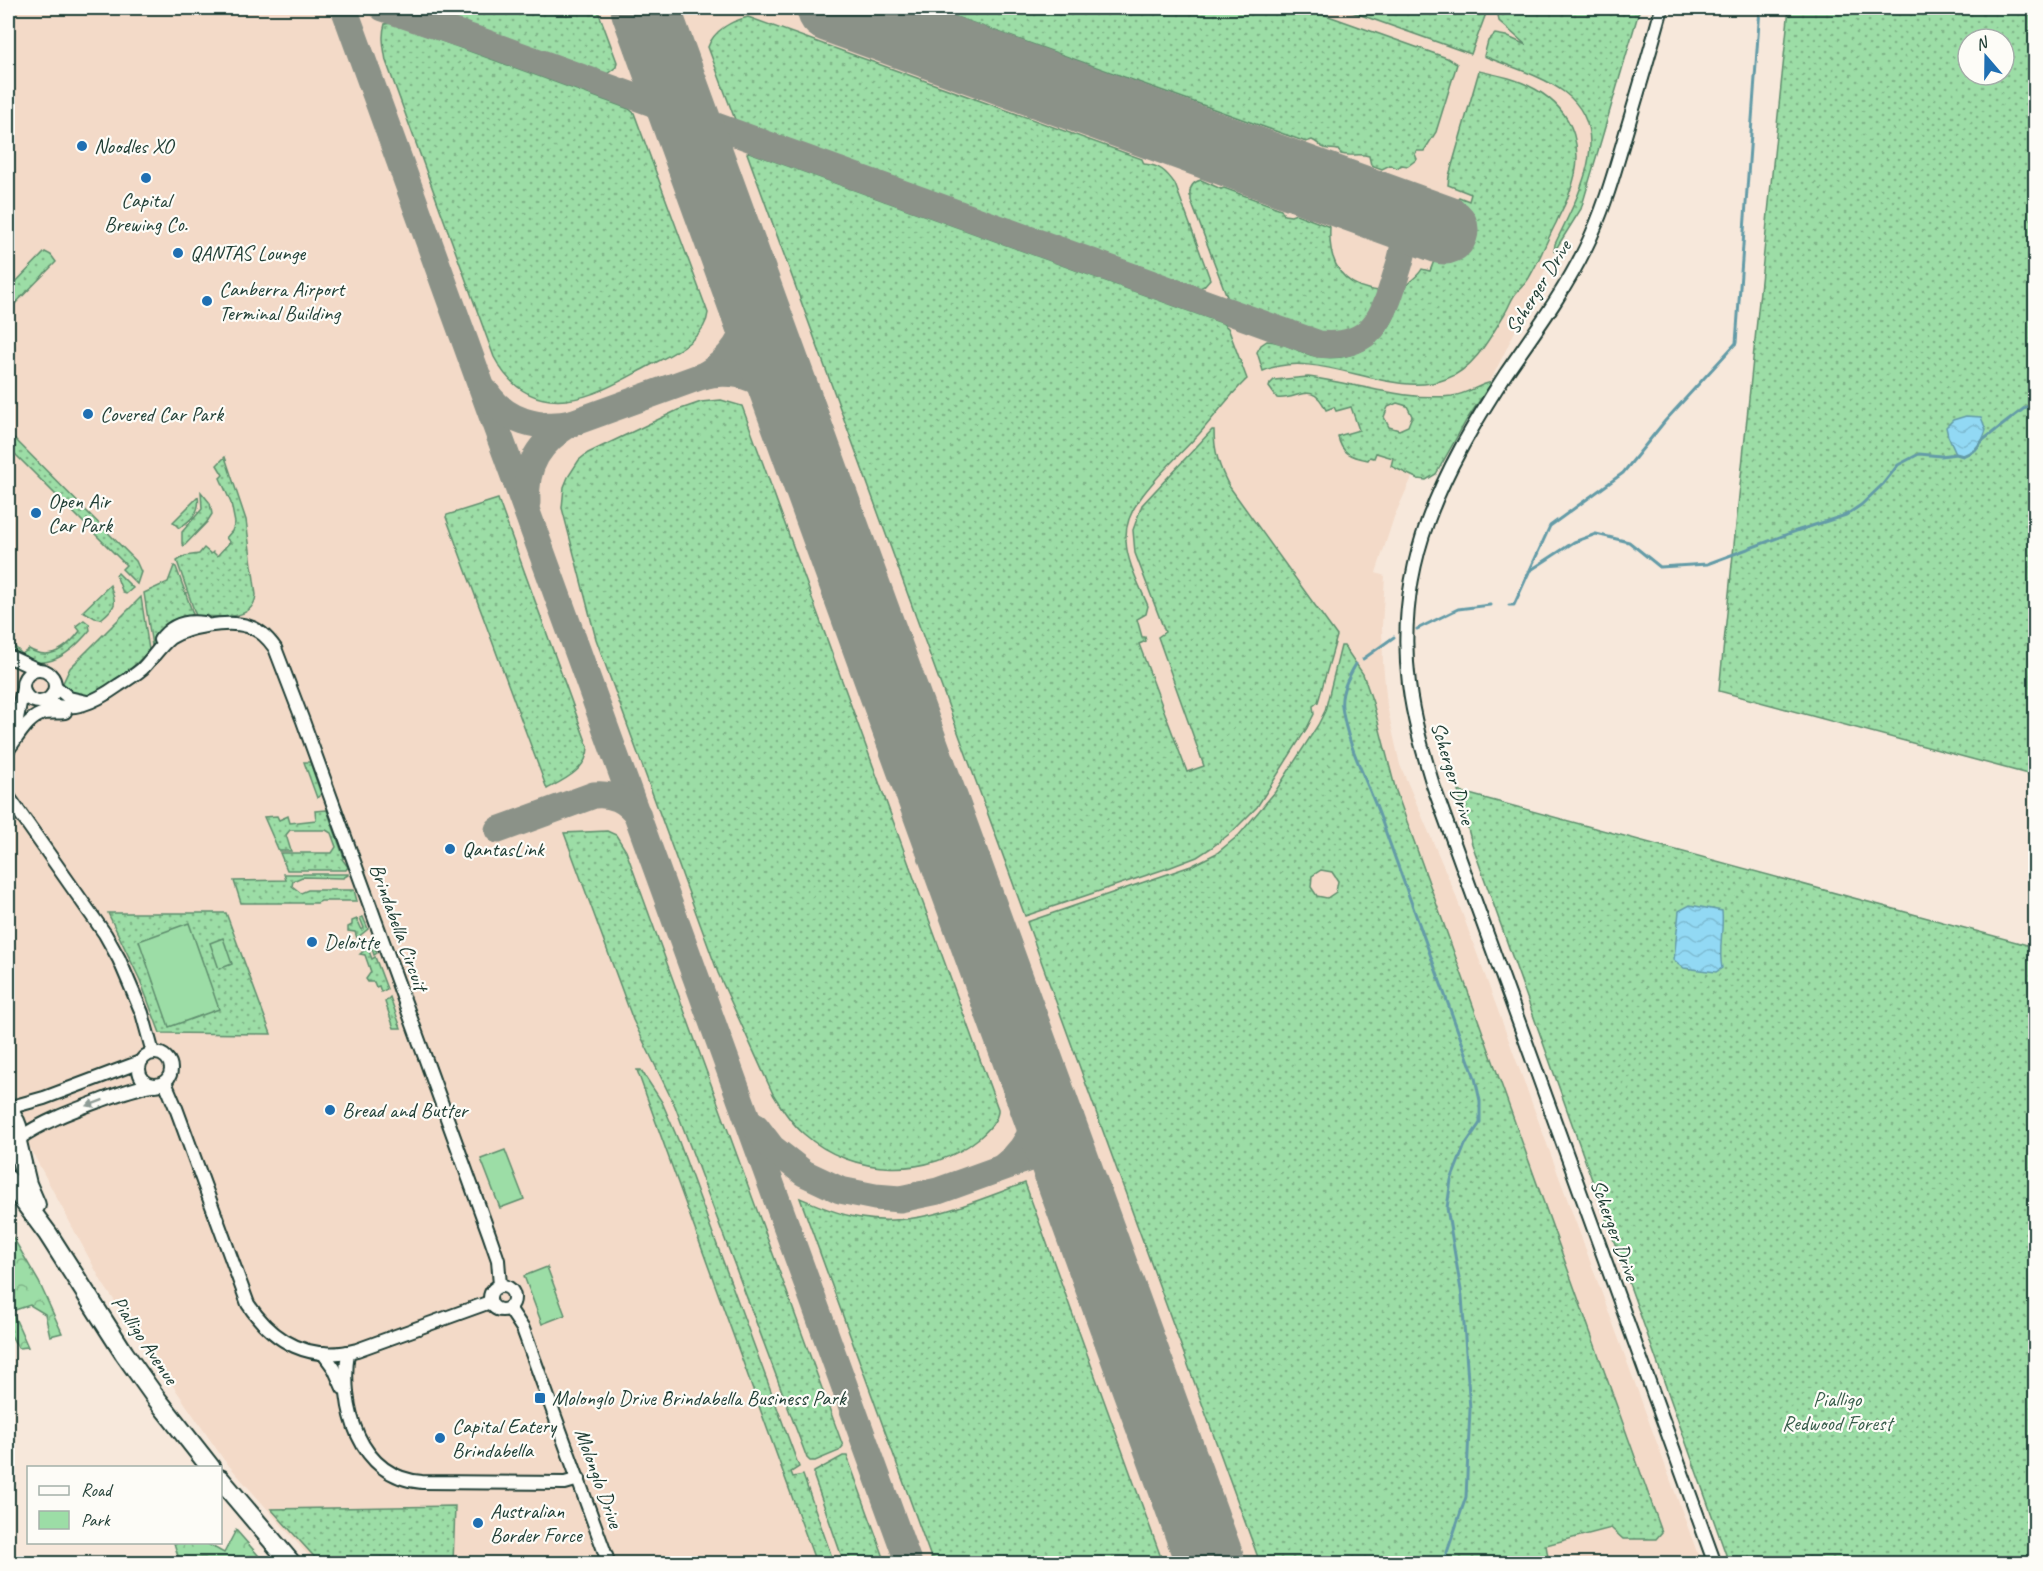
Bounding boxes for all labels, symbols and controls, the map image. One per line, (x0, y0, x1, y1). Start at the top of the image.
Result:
north arrow (1956, 27, 2016, 87)
text: N (1973, 32, 1992, 55)
place label: Noodles XO (94, 133, 176, 159)
marker: Noodles XO (75, 139, 89, 153)
marker: Capital Brewing Co. (139, 171, 153, 185)
place label: Capital Brewing Co. (104, 187, 189, 237)
street label: Scherger Drive (1499, 234, 1578, 339)
place label: QANTAS Lounge (190, 240, 306, 266)
marker: QANTAS Lounge (171, 246, 185, 260)
place label: Canberra Airport Terminal Building (219, 276, 346, 326)
marker: Canberra Airport Terminal Building (200, 294, 214, 308)
place label: Covered Car Park (100, 401, 224, 427)
marker: Covered Car Park (81, 407, 95, 421)
place label: Open Air Car Park (48, 488, 113, 538)
marker: Open Air Car Park (29, 506, 43, 520)
street label: Scherger Drive (1425, 719, 1481, 829)
place label: QantasLink (462, 836, 545, 862)
marker: QantasLink (443, 842, 457, 856)
street label: Brindabella Circuit (364, 860, 435, 997)
place label: Deloitte (324, 929, 381, 955)
marker: Deloitte (305, 935, 319, 949)
place label: Bread and Butter (342, 1097, 470, 1123)
one-way arrow (86, 1098, 104, 1108)
marker: Bread and Butter (323, 1103, 337, 1117)
street label: Scherger Drive (1585, 1176, 1646, 1286)
street label: Pialligo Avenue (106, 1291, 185, 1391)
place label: Molonglo Drive Brindabella Business Park (552, 1385, 847, 1411)
park label: Pialligo Redwood Forest (1782, 1386, 1895, 1436)
marker: Molonglo Drive Brindabella Business Park (533, 1391, 547, 1405)
place label: Capital Eatery Brindabella (452, 1413, 558, 1463)
street label: Molonglo Drive (569, 1425, 629, 1532)
marker: Capital Eatery Brindabella (433, 1431, 447, 1445)
legend (27, 1466, 222, 1544)
text: Road (81, 1479, 114, 1501)
place label: Australian Border Force (490, 1498, 584, 1548)
text: Park (81, 1509, 111, 1531)
marker: Australian Border Force (471, 1516, 485, 1530)

